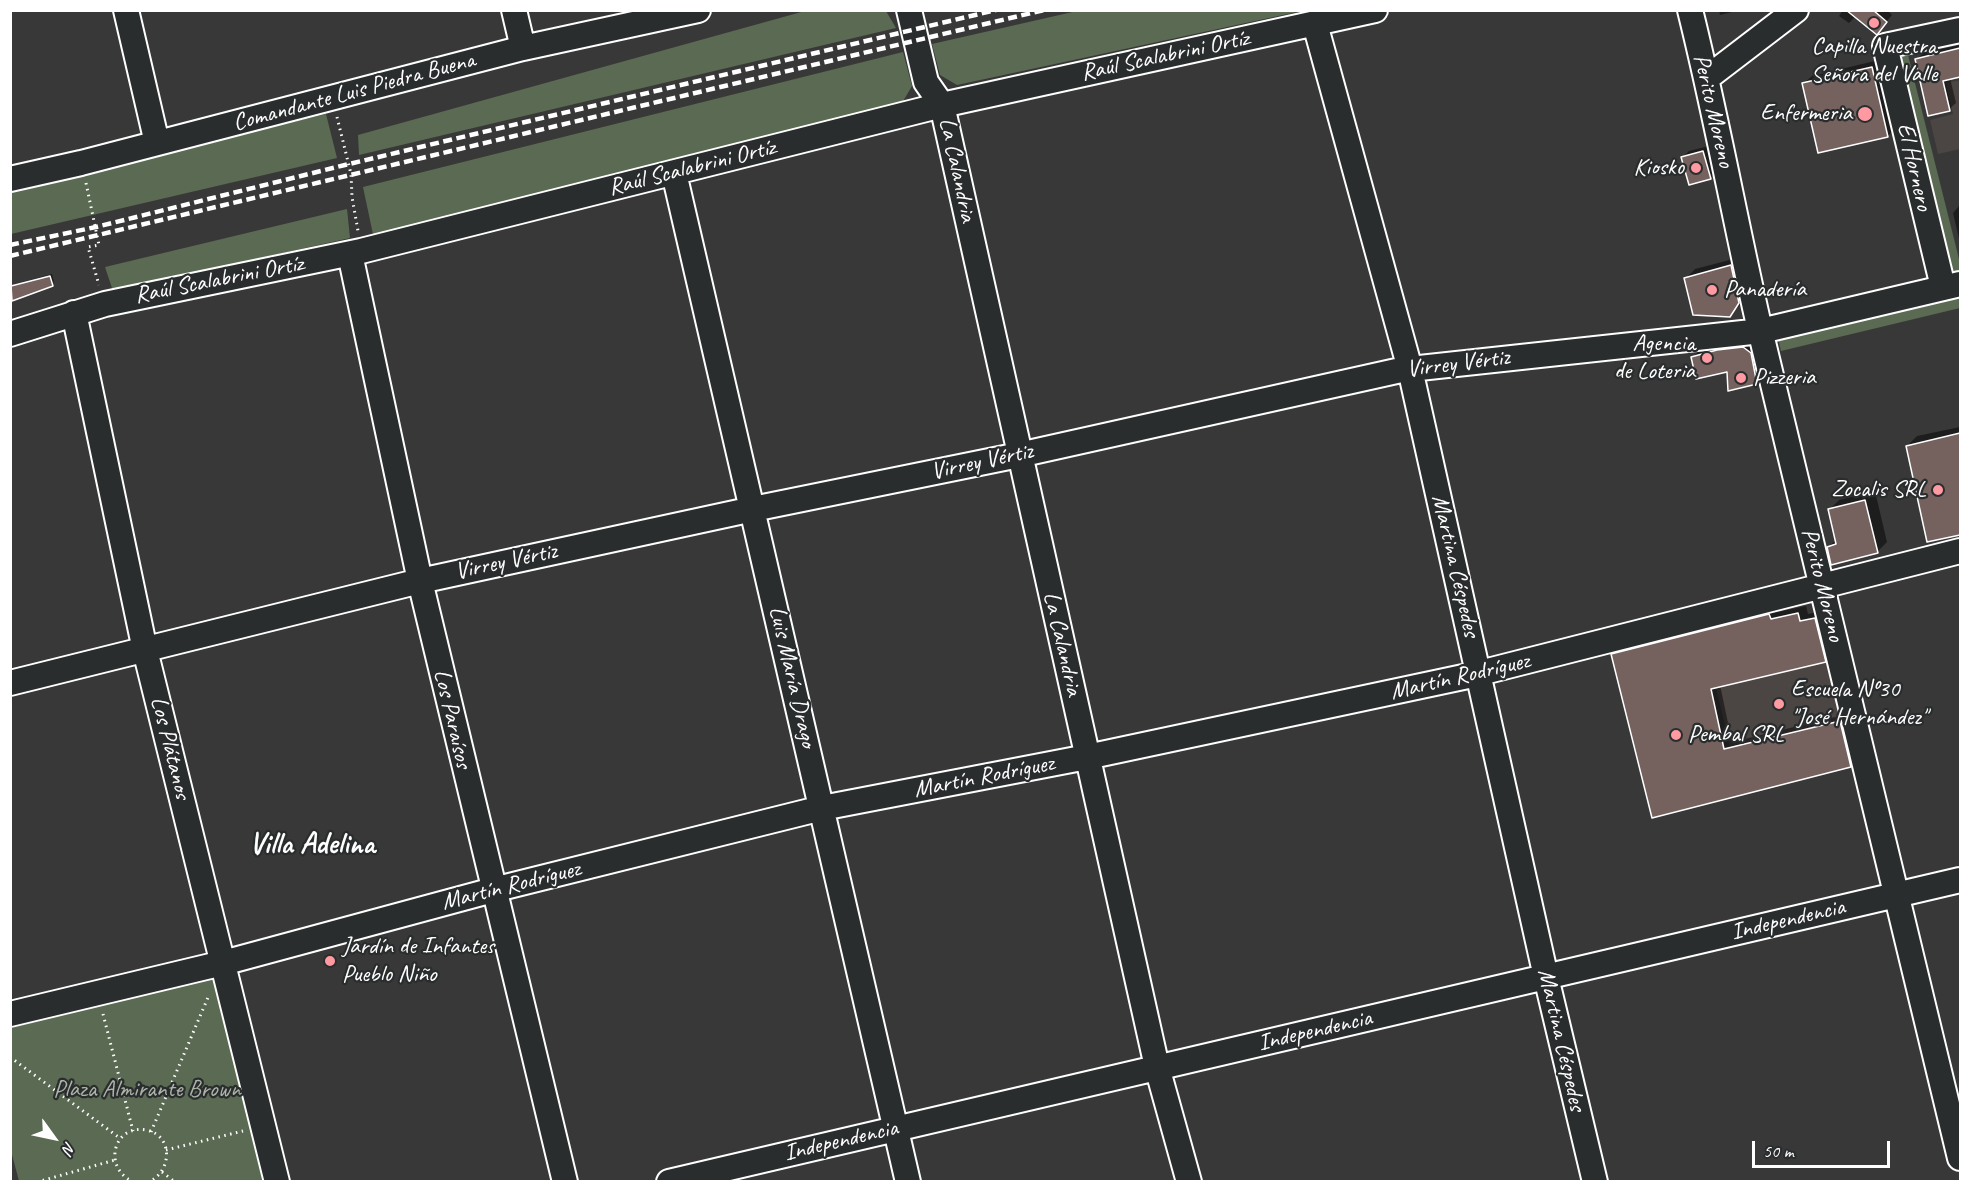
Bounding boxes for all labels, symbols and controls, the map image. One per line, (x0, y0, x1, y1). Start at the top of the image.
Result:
marker: Capilla Nuestra Señora del Valle (1867, 16, 1881, 30)
street label: Raúl Scalabrini Ortíz (1078, 24, 1252, 88)
place label: Capilla Nuestra Señora del Valle (1811, 33, 1937, 89)
street label: Comandante Luis Piedra Buena (230, 46, 478, 138)
street label: Perito Moreno (1686, 52, 1740, 170)
place label: Enfermeria (1760, 100, 1852, 128)
marker: Enfermeria (1856, 105, 1874, 123)
street label: La Calandria (932, 115, 982, 225)
street label: El Hornero (1890, 120, 1938, 214)
street label: Raúl Scalabrini Ortíz (606, 133, 778, 203)
place label: Kiosko (1633, 154, 1684, 182)
marker: Kiosko (1689, 161, 1703, 175)
street label: Raúl Scalabrini Ortíz (132, 250, 306, 310)
place label: Panadería (1724, 276, 1806, 304)
marker: Panadería (1705, 283, 1719, 297)
place label: Agencia de Loteria (1614, 330, 1695, 386)
street label: Virrey Vértiz (1405, 343, 1511, 385)
marker: Agencia de Loteria (1700, 351, 1714, 365)
place label: Pizzeria (1753, 364, 1815, 392)
marker: Pizzeria (1734, 371, 1748, 385)
street label: Virrey Vértiz (928, 437, 1036, 487)
place label: Zocalis SRL (1831, 476, 1926, 504)
marker: Zocalis SRL (1931, 483, 1945, 497)
street label: Martina Céspedes (1425, 492, 1485, 640)
street label: Perito Moreno (1794, 526, 1850, 644)
street label: Virrey Vértiz (452, 537, 560, 587)
street label: La Calandria (1036, 589, 1088, 699)
street label: Luis María Drago (762, 604, 822, 750)
street label: Martín Rodríguez (1388, 647, 1532, 707)
street label: Los Paraísos (427, 667, 477, 771)
place label: Escuela Nº30 "José Hernández" (1791, 676, 1927, 732)
street label: Los Plátanos (143, 694, 197, 802)
marker: Escuela Nº30 "José Hernández" (1772, 697, 1786, 711)
place label: Pembal SRL (1688, 721, 1784, 749)
marker: Pembal SRL (1669, 728, 1683, 742)
street label: Martín Rodríguez (912, 749, 1056, 805)
district label: Villa Adelina (249, 827, 375, 863)
street label: Martín Rodríguez (439, 855, 583, 917)
street label: Independencia (1728, 893, 1848, 947)
place label: Jardín de Infantes Pueblo Niño (342, 933, 494, 989)
marker: Jardín de Infantes Pueblo Niño (323, 954, 337, 968)
street label: Martina Céspedes (1531, 966, 1591, 1114)
street label: Independencia (1255, 1004, 1375, 1058)
park label: Plaza Almirante Brown (53, 1076, 241, 1104)
north arrow (24, 1108, 84, 1168)
street label: Independencia (781, 1114, 901, 1168)
scale bar (1755, 1129, 1893, 1167)
text: N (58, 1138, 80, 1157)
text: 50 m (1763, 1140, 1794, 1162)

